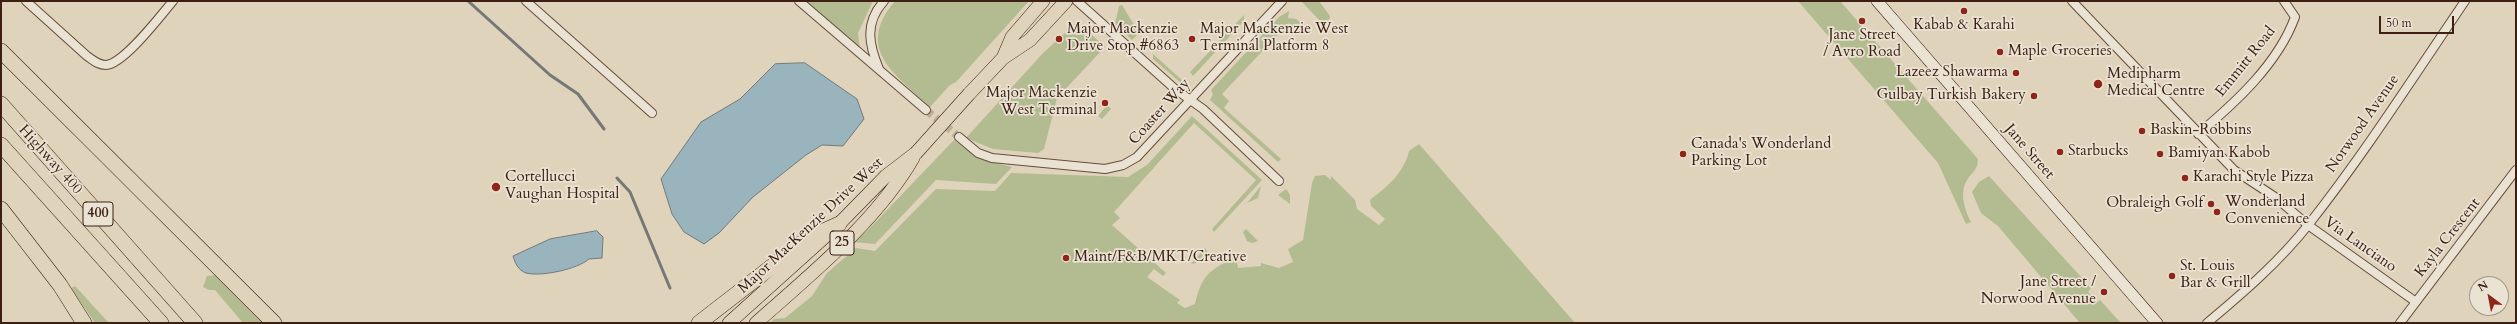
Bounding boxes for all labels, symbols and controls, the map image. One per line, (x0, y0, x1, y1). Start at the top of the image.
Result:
marker: Kabab & Karahi (1959, 6, 1969, 16)
scale bar (2381, 8, 2456, 34)
text: 50 m (2386, 15, 2412, 31)
marker: Jane Street / Avro Road (1857, 16, 1867, 26)
place label: Kabab & Karahi (1913, 17, 2015, 35)
place label: Major Mackenzie Drive Stop #6863 (1067, 21, 1179, 56)
place label: Major Mackenzie West Terminal Platform 8 (1200, 21, 1348, 56)
street label: Emmitt Road (2212, 23, 2280, 101)
place label: Jane Street / Avro Road (1823, 27, 1901, 62)
marker: Major Mackenzie Drive Stop #6863 (1054, 34, 1064, 44)
marker: Major Mackenzie West Terminal Platform 8 (1187, 34, 1197, 44)
place label: Maple Groceries (2008, 43, 2112, 61)
marker: Maple Groceries (1995, 47, 2005, 57)
place label: Lazeez Shawarma (1896, 64, 2008, 82)
place label: Medipharm Medical Centre (2107, 66, 2205, 101)
marker: Lazeez Shawarma (2011, 68, 2021, 78)
street label: Norwood Avenue (2323, 72, 2403, 176)
street label: Coaster Way (1126, 75, 1194, 149)
marker: Medipharm Medical Centre (2092, 78, 2104, 90)
place label: Major Mackenzie West Terminal (986, 85, 1097, 120)
place label: Gulbay Turkish Bakery (1876, 87, 2026, 105)
marker: Gulbay Turkish Bakery (2029, 91, 2039, 101)
marker: Major Mackenzie West Terminal (1100, 98, 1110, 108)
street label: Jane Street (2000, 121, 2058, 183)
street label: Highway 400 (14, 122, 86, 198)
place label: Baskin-Robbins (2150, 122, 2252, 140)
marker: Baskin-Robbins (2137, 126, 2147, 136)
place label: Canada's Wonderland Parking Lot (1691, 136, 1831, 171)
place label: Starbucks (2068, 143, 2128, 161)
place label: Bamiyan Kabob (2168, 145, 2270, 163)
marker: Starbucks (2055, 147, 2065, 157)
marker: Canada's Wonderland Parking Lot (1678, 149, 1688, 159)
marker: Bamiyan Kabob (2155, 149, 2165, 159)
street label: Major MacKenzie Drive West (735, 154, 887, 298)
place label: Cortellucci Vaughan Hospital (505, 169, 619, 204)
place label: Karachi Style Pizza (2193, 169, 2314, 187)
marker: Karachi Style Pizza (2180, 173, 2190, 183)
marker: Cortellucci Vaughan Hospital (490, 181, 502, 193)
place label: Wonderland Convenience (2225, 194, 2309, 229)
place label: Obraleigh Golf (2106, 195, 2203, 213)
street label: Kayla Crescent (2411, 195, 2485, 281)
marker: Obraleigh Golf (2206, 199, 2216, 209)
road number: 400 (83, 202, 113, 226)
marker: Wonderland Convenience (2212, 207, 2222, 217)
street label: Via Lanciano (2320, 214, 2400, 276)
road number: 25 (830, 231, 854, 255)
place label: Maint/F&B/MKT/Creative (1074, 249, 1246, 267)
marker: Maint/F&B/MKT/Creative (1061, 253, 1071, 263)
place label: St. Louis Bar & Grill (2180, 258, 2251, 293)
marker: St. Louis Bar & Grill (2167, 271, 2177, 281)
place label: Jane Street / Norwood Avenue (1981, 274, 2096, 309)
north arrow (2469, 276, 2509, 316)
text: N (2475, 277, 2491, 295)
marker: Jane Street / Norwood Avenue (2099, 287, 2109, 297)

